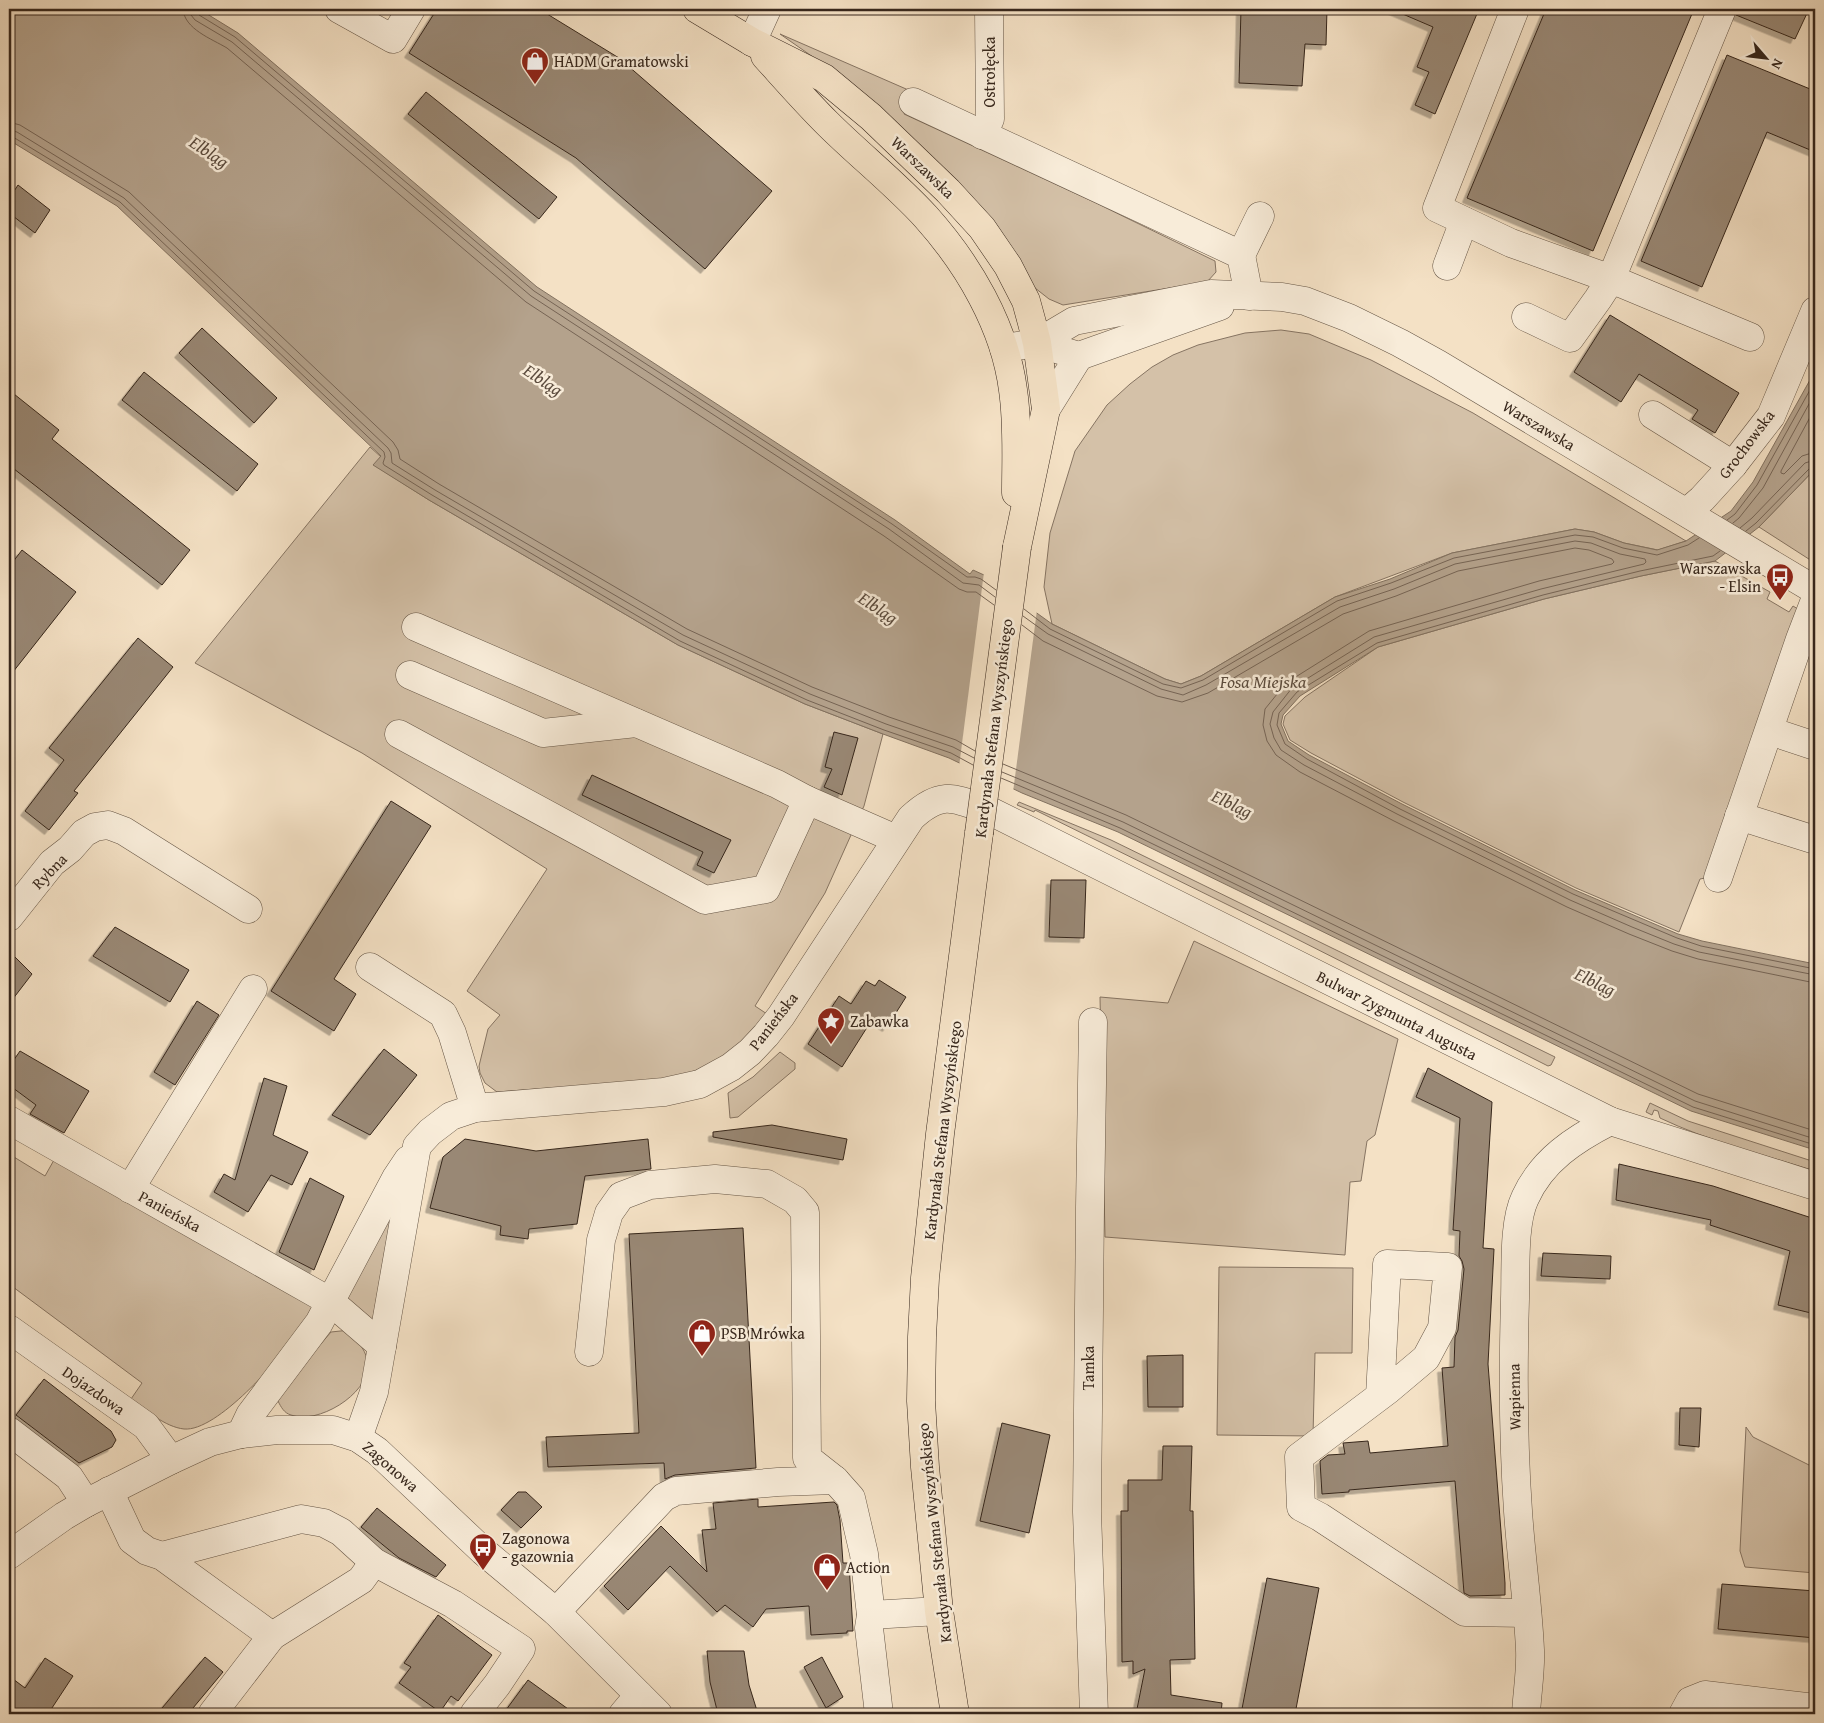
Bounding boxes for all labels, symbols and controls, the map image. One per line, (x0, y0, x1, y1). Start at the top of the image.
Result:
north arrow (1742, 32, 1792, 82)
street label: Ostrołęcka (977, 36, 1001, 107)
shop icon: HADM Gramatowski (520, 46, 550, 85)
place label: HADM Gramatowski (554, 49, 689, 73)
text: N (1766, 55, 1789, 73)
water label: Elbląg (183, 128, 234, 175)
street label: Warszawska (885, 130, 961, 204)
water label: Elbląg (517, 356, 568, 403)
street label: Warszawska (1498, 394, 1580, 456)
street label: Grochowska (1712, 404, 1780, 484)
place label: Warszawska - Elsin (1680, 556, 1761, 598)
bus stop icon: Warszawska - Elsin (1765, 562, 1795, 601)
water label: Elbląg (852, 584, 903, 631)
street label: Kardynała Stefana Wyszyńskiego (968, 617, 1018, 839)
water label: Fosa Miejska (1219, 668, 1307, 695)
water label: Elbląg (1206, 782, 1257, 825)
street label: Rybna (26, 847, 73, 894)
water label: Elbląg (1569, 960, 1620, 1003)
street label: Bulwar Zygmunta Augusta (1313, 964, 1482, 1066)
street label: Panieńska (743, 986, 804, 1055)
place icon: Zabawka (816, 1006, 846, 1045)
place label: Zabawka (850, 1009, 909, 1033)
street label: Kardynała Stefana Wyszyńskiego (917, 1019, 967, 1241)
street label: Panieńska (134, 1184, 206, 1238)
shop icon: PSB Mrówka (687, 1318, 717, 1357)
place label: PSB Mrówka (721, 1321, 805, 1345)
street label: Tamka (1076, 1345, 1100, 1390)
street label: Dojazdowa (58, 1360, 131, 1421)
street label: Wapienna (1501, 1363, 1527, 1431)
street label: Kardynała Stefana Wyszyńskiego (911, 1422, 957, 1644)
street label: Zagonowa (358, 1435, 425, 1498)
place label: Zagonowa - gazownia (502, 1526, 574, 1568)
bus stop icon: Zagonowa - gazownia (468, 1532, 498, 1571)
shop icon: Action (812, 1552, 842, 1591)
place label: Action (846, 1555, 890, 1579)

